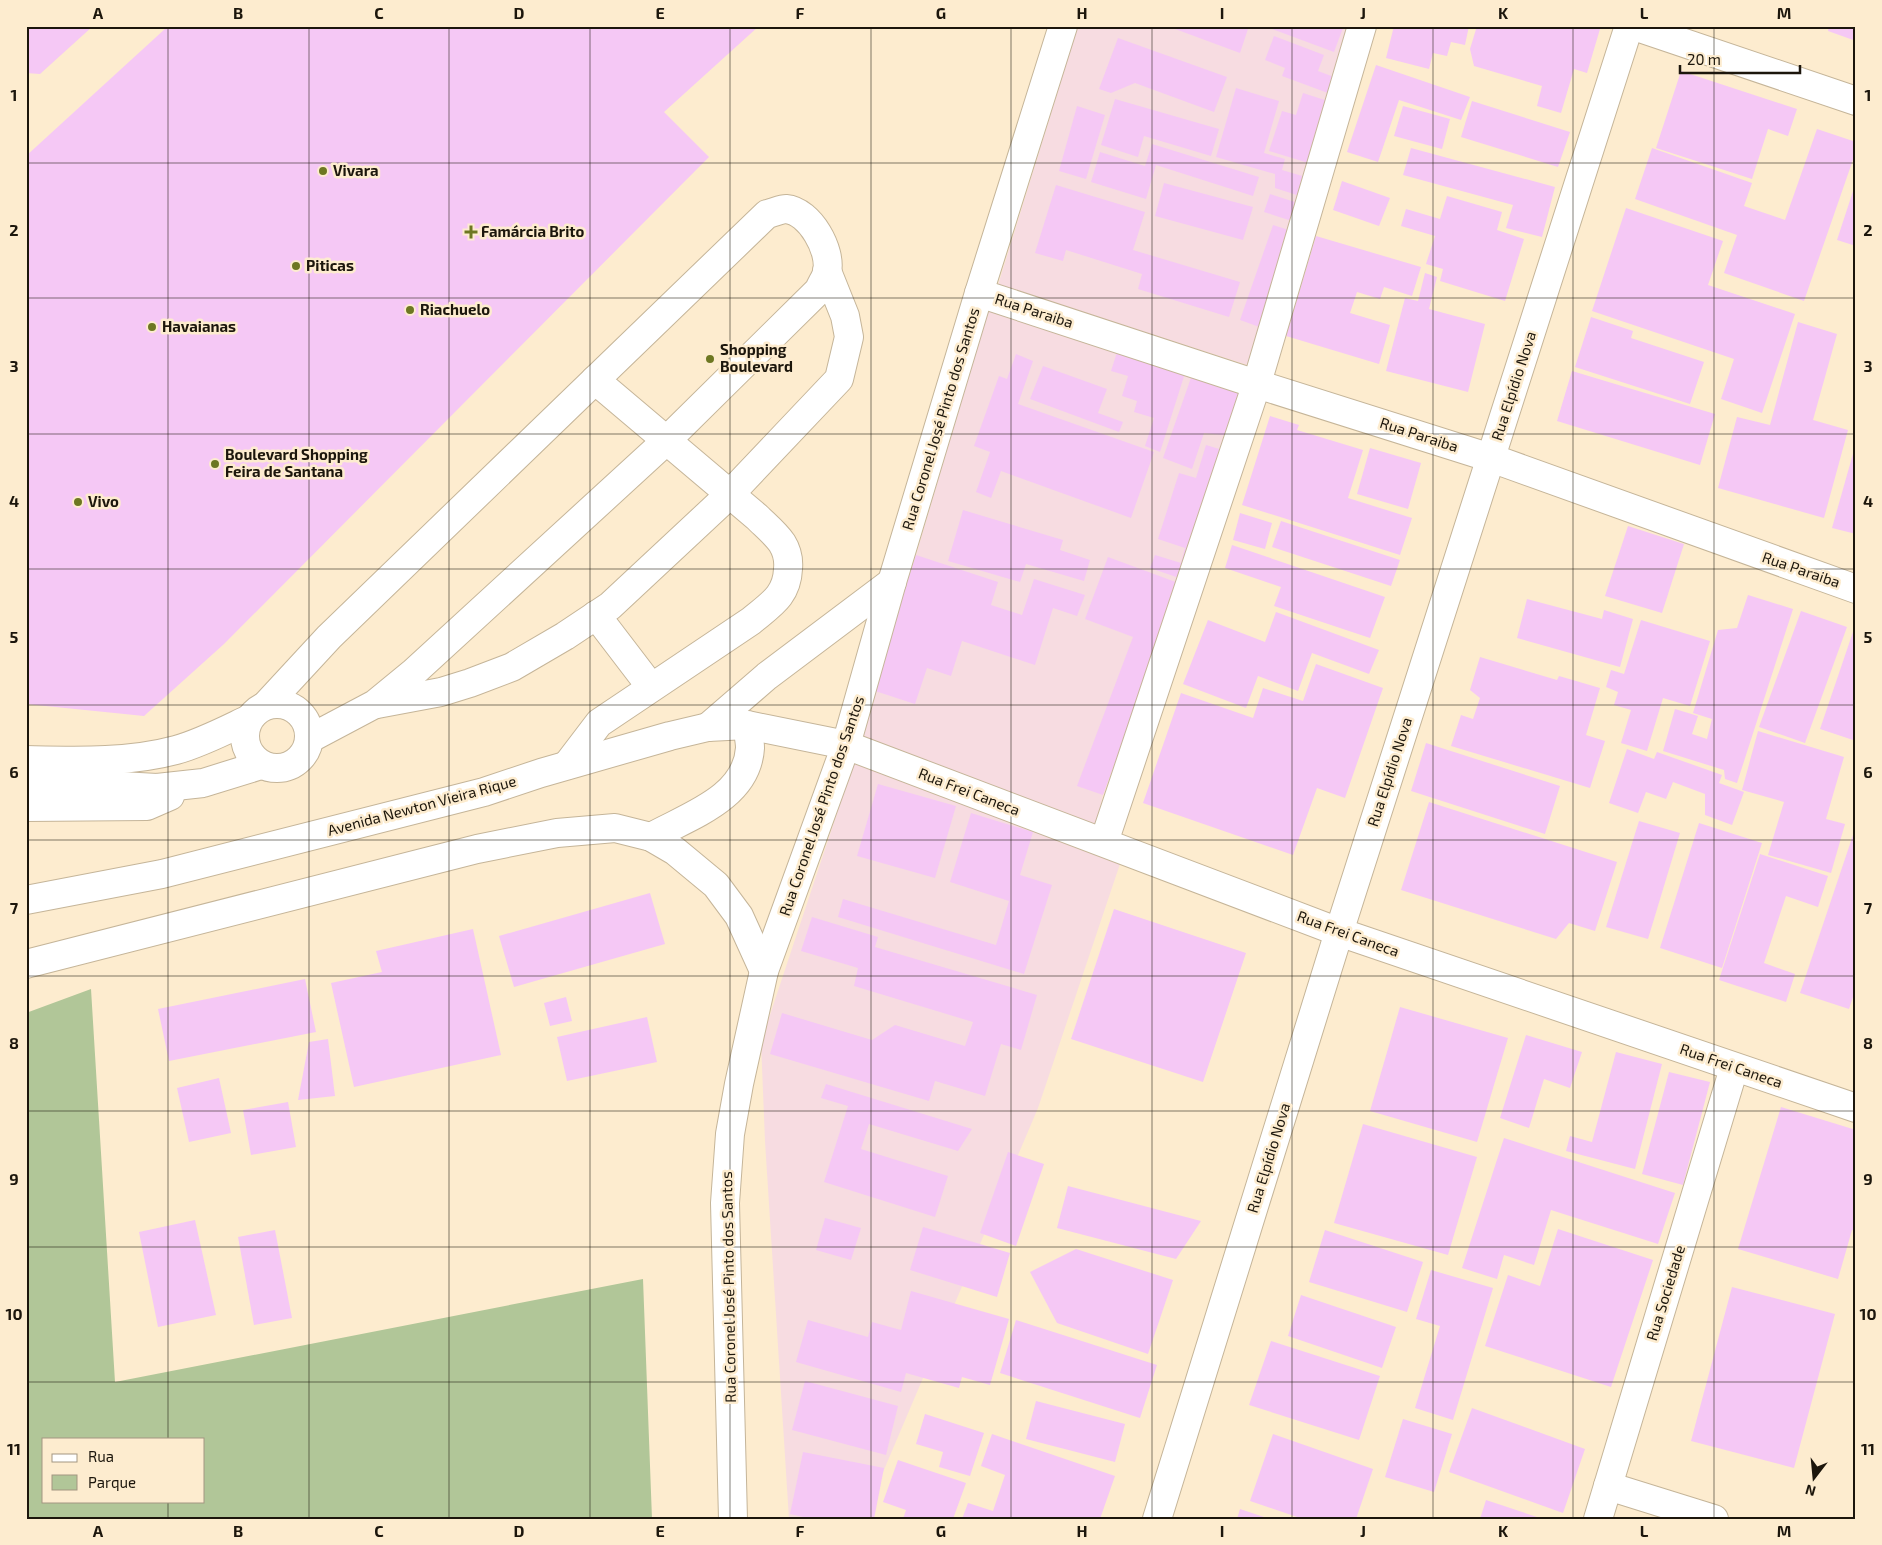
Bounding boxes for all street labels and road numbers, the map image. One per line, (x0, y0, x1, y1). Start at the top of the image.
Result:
street label: Rua Paraiba (993, 289, 1076, 331)
street label: Rua Coronel José Pinto dos Santos (898, 305, 982, 532)
street label: Rua Elpídio Nova (1487, 329, 1539, 443)
street label: Rua Paraiba (1378, 413, 1461, 455)
street label: Rua Paraiba (1760, 547, 1843, 591)
street label: Rua Coronel José Pinto dos Santos (775, 693, 867, 918)
street label: Rua Elpídio Nova (1363, 715, 1415, 829)
street label: Rua Frei Caneca (916, 763, 1023, 819)
street label: Avenida Newton Vieira Rique (325, 771, 518, 839)
street label: Rua Frei Caneca (1295, 906, 1402, 960)
street label: Rua Frei Caneca (1678, 1039, 1785, 1091)
street label: Rua Elpídio Nova (1243, 1101, 1293, 1215)
street label: Rua Coronel José Pinto dos Santos (717, 1171, 739, 1403)
street label: Rua Sociedade (1642, 1243, 1688, 1343)

